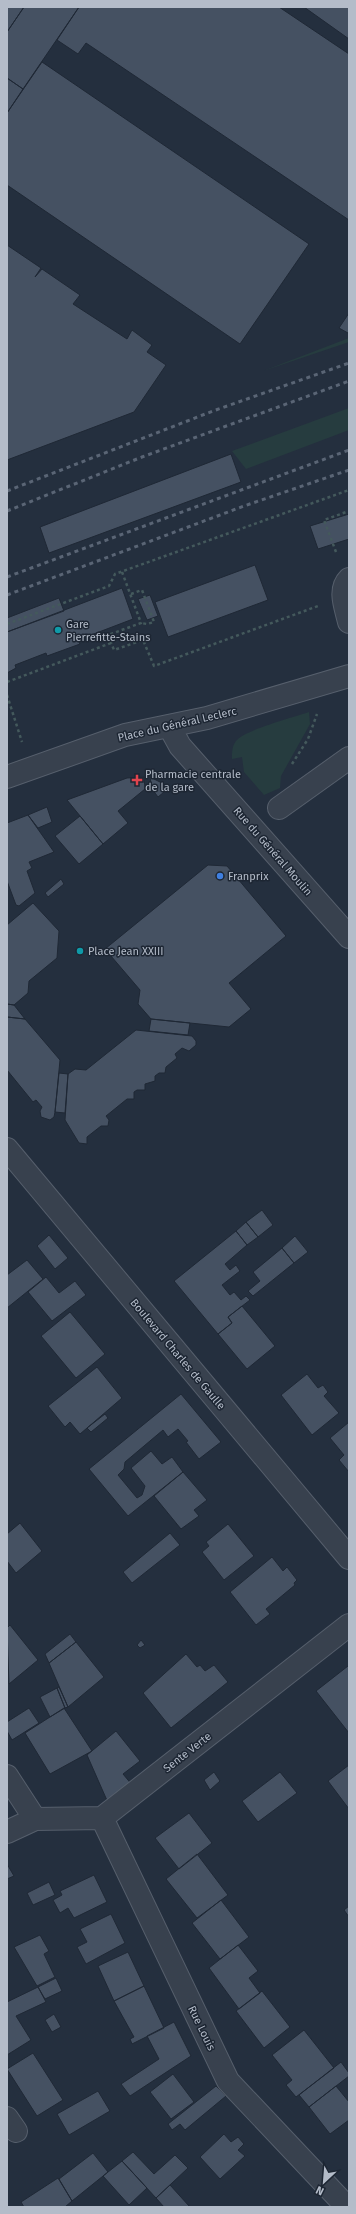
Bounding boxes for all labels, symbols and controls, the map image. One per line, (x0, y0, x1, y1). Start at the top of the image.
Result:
place label: Gare Pierrefitte-Stains (66, 618, 150, 644)
marker: Gare Pierrefitte-Stains (53, 625, 63, 635)
street label: Place du Général Leclerc (117, 705, 238, 744)
place label: Pharmacie centrale de la gare (145, 768, 241, 794)
marker: Pharmacie centrale de la gare (132, 775, 142, 785)
street label: Rue du Général Moulin (231, 804, 315, 898)
place label: Franprix (228, 870, 269, 883)
marker: Franprix (215, 871, 225, 881)
place label: Place Jean XXIII (88, 945, 164, 958)
marker: Place Jean XXIII (75, 946, 85, 956)
street label: Boulevard Charles de Gaulle (128, 1296, 228, 1412)
street label: Sente Verte (161, 1730, 214, 1775)
street label: Rue Louis (185, 2004, 218, 2053)
north arrow (304, 2162, 344, 2202)
text: N (314, 2183, 326, 2198)

